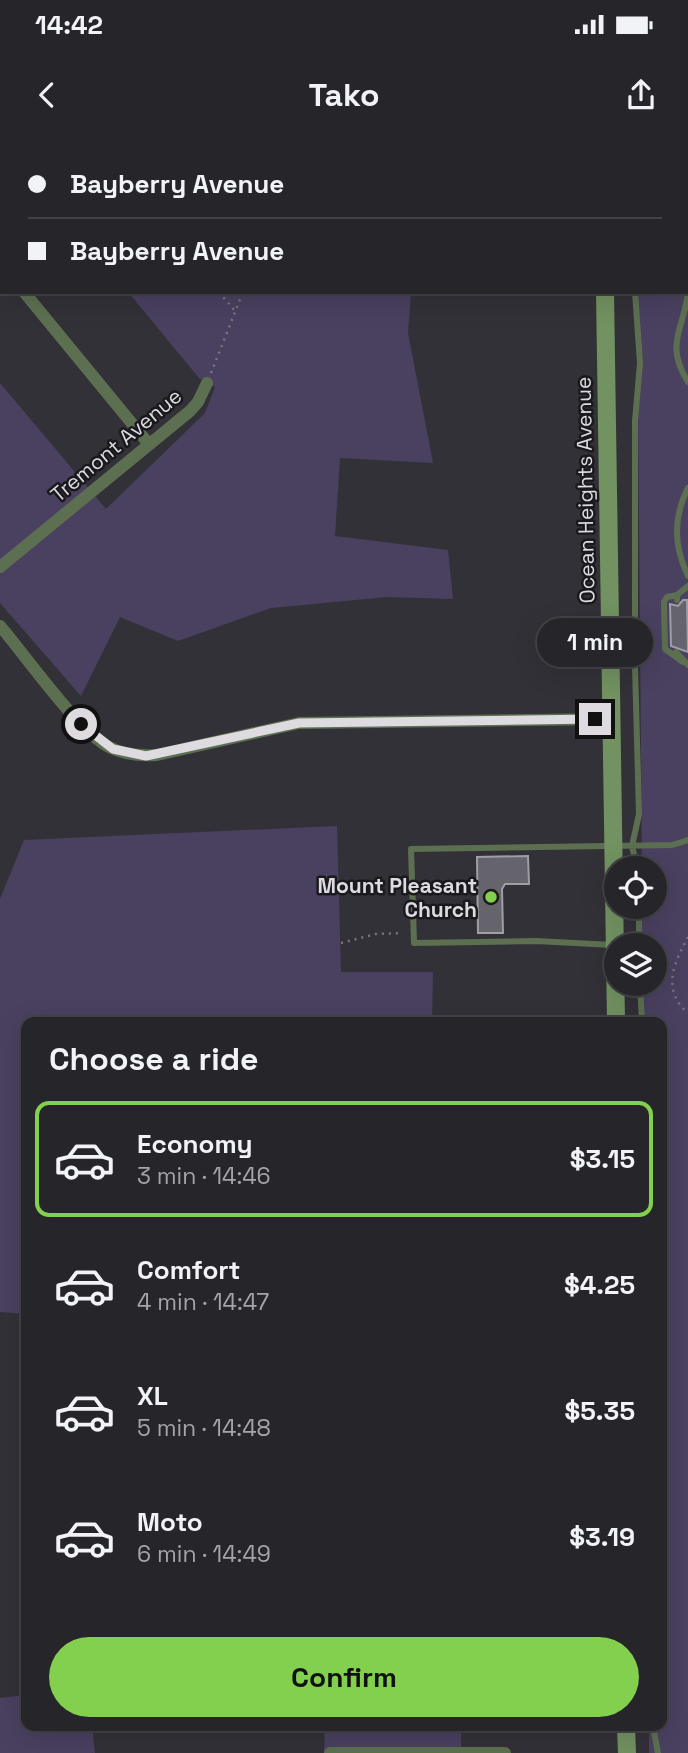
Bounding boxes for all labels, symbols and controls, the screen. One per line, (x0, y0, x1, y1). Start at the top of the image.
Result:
text: 14:42 (35, 8, 103, 42)
text: Tako (308, 75, 380, 115)
icon: back (28, 76, 66, 114)
icon: share (622, 76, 660, 114)
text: Bayberry Avenue (70, 167, 284, 201)
text: Bayberry Avenue (70, 234, 284, 268)
street label: Ocean Heights Avenue (570, 376, 600, 604)
street label: Tremont Avenue (45, 382, 187, 508)
callout: 1 min (537, 617, 653, 666)
text: 1 min (567, 627, 623, 657)
route end (579, 703, 611, 735)
route start (65, 708, 97, 740)
map controls (604, 856, 667, 996)
button: locate (604, 856, 667, 919)
place label: Mount Pleasant Church (317, 872, 477, 923)
marker: Mount Pleasant Church (483, 889, 499, 905)
button: layers (604, 933, 667, 996)
text: Choose a ride (49, 1039, 259, 1079)
text: Economy (137, 1127, 253, 1161)
icon: car (53, 1128, 116, 1191)
text: $3.15 (570, 1142, 635, 1176)
text: 3 min · 14:46 (137, 1161, 271, 1191)
text: Comfort (137, 1253, 240, 1287)
icon: car (53, 1254, 116, 1317)
text: $4.25 (564, 1268, 635, 1302)
text: 4 min · 14:47 (137, 1287, 269, 1317)
text: XL (137, 1379, 168, 1413)
icon: car (53, 1380, 116, 1443)
text: $5.35 (564, 1394, 635, 1428)
text: 5 min · 14:48 (137, 1413, 271, 1443)
text: Moto (137, 1505, 203, 1539)
icon: car (53, 1506, 116, 1569)
text: $3.19 (569, 1520, 635, 1554)
text: 6 min · 14:49 (137, 1539, 271, 1569)
button: Confirm (49, 1637, 639, 1717)

